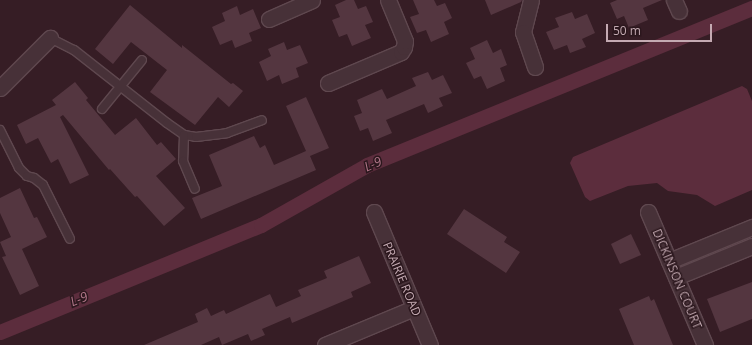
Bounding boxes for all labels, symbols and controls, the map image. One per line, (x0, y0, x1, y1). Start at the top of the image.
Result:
scale bar (608, 16, 714, 42)
text: 50 m (613, 22, 641, 39)
water label: L-9 (362, 153, 384, 175)
street label: DICKINSON COURT (649, 227, 705, 331)
street label: PRAIRIE ROAD (380, 240, 424, 318)
water label: L-9 (68, 288, 90, 310)

